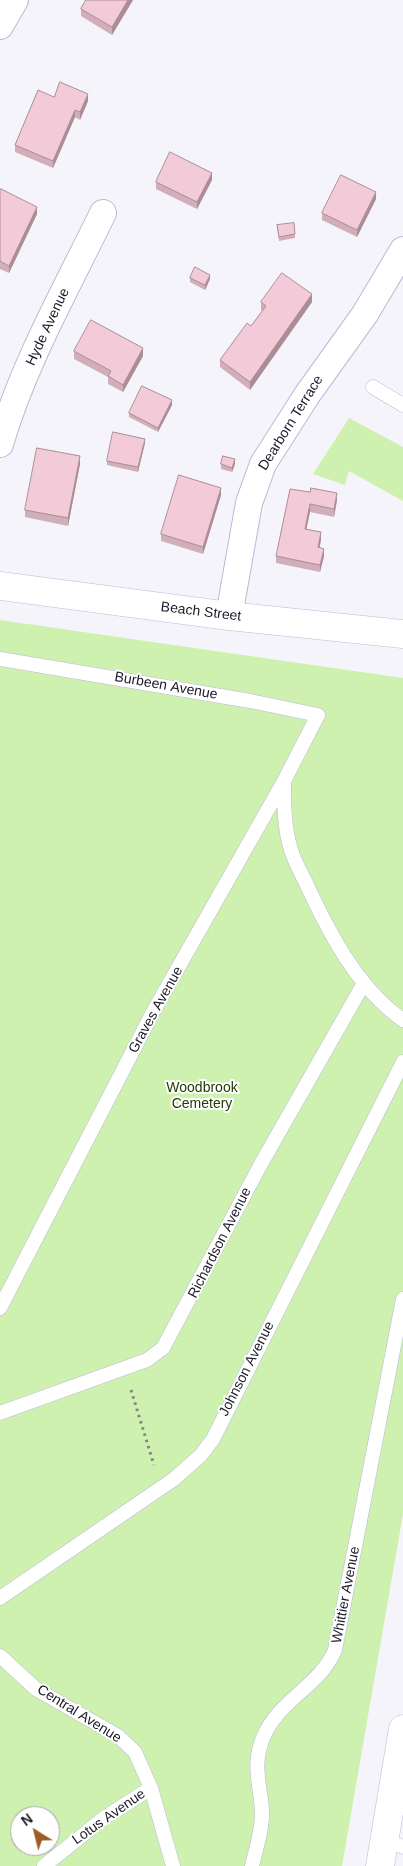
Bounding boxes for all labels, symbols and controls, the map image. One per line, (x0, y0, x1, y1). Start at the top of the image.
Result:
street label: Hyde Avenue (23, 285, 73, 369)
street label: Dearborn Terrace (255, 372, 327, 474)
street label: Beach Street (160, 599, 242, 625)
street label: Burbeen Avenue (113, 669, 219, 703)
street label: Graves Avenue (125, 964, 187, 1056)
park label: Woodbrook Cemetery (166, 1080, 238, 1112)
street label: Richardson Avenue (185, 1185, 255, 1301)
street label: Johnson Avenue (216, 1319, 278, 1419)
street label: Whittier Avenue (328, 1545, 364, 1645)
street label: Central Avenue (34, 1681, 124, 1747)
street label: Lotus Avenue (69, 1786, 149, 1848)
north arrow (10, 1806, 60, 1856)
text: N (18, 1810, 36, 1829)

